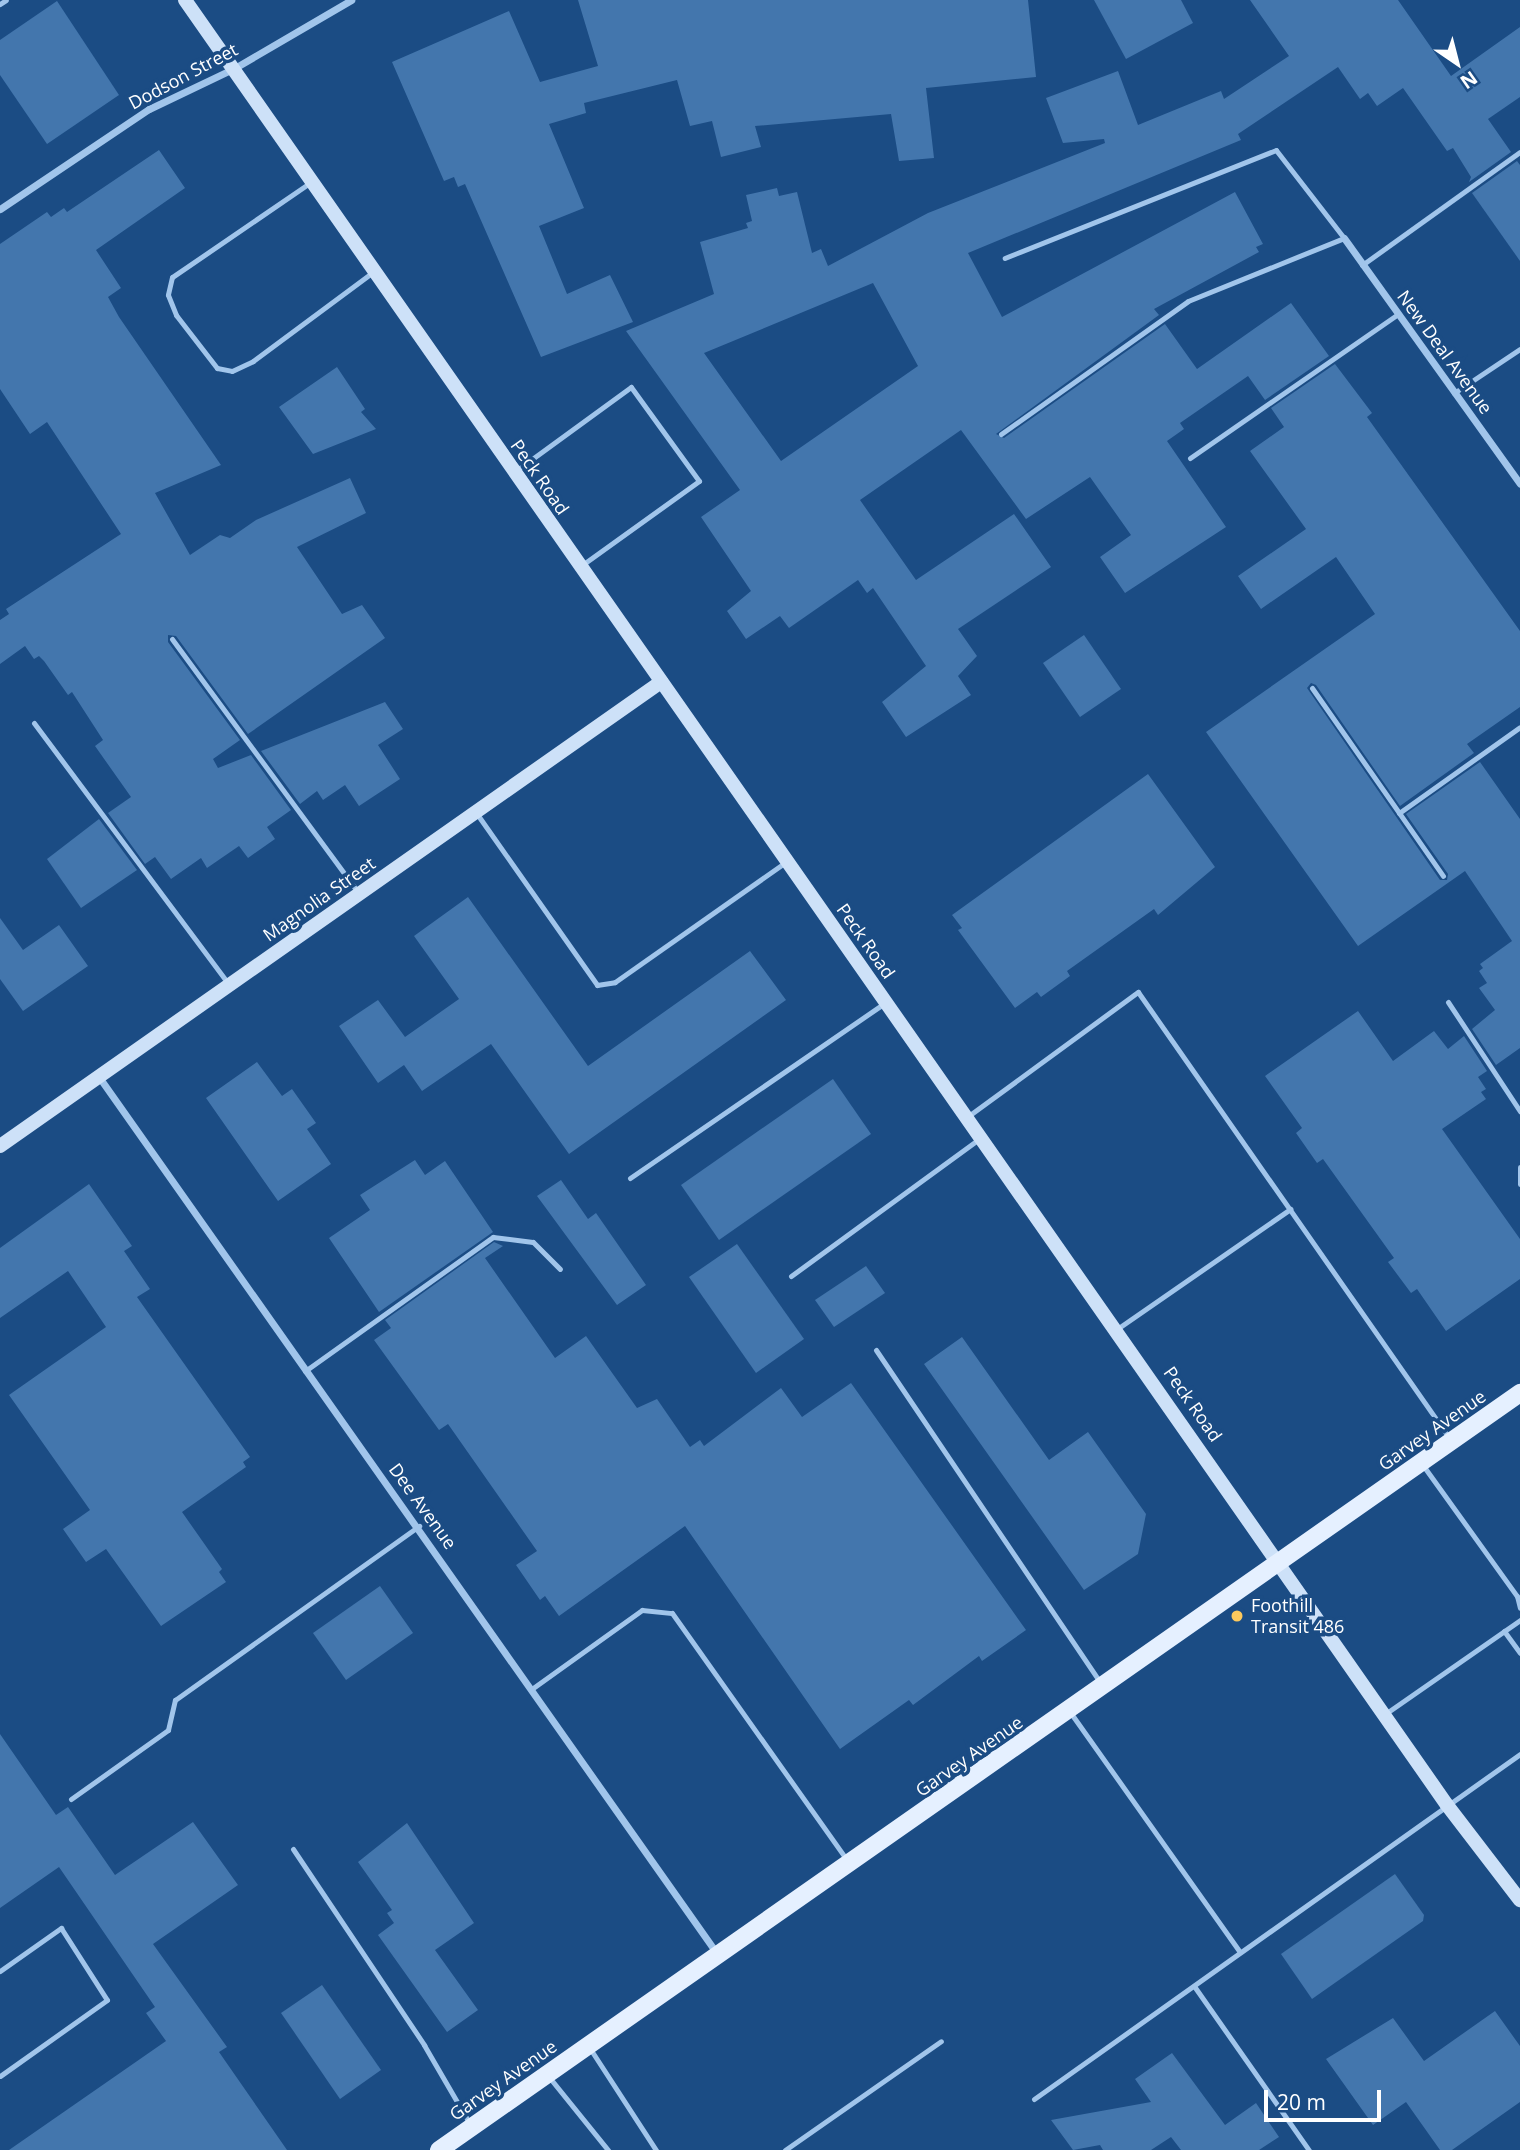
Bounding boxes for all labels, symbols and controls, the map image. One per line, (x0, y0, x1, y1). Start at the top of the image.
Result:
north arrow (1422, 28, 1492, 98)
street label: Dodson Street (125, 38, 241, 114)
text: N (1455, 65, 1483, 95)
street label: New Deal Avenue (1393, 286, 1497, 418)
street label: Peck Road (506, 435, 574, 519)
street label: Magnolia Street (259, 852, 379, 946)
street label: Peck Road (832, 899, 900, 983)
street label: Peck Road (1159, 1362, 1227, 1446)
street label: Garvey Avenue (1374, 1385, 1490, 1475)
street label: Dee Avenue (385, 1459, 461, 1553)
place label: Foothill Transit 486 (1251, 1595, 1344, 1638)
marker: Foothill Transit 486 (1229, 1608, 1245, 1624)
street label: Garvey Avenue (911, 1711, 1027, 1801)
street label: Garvey Avenue (445, 2035, 561, 2125)
scale bar (1268, 2076, 1385, 2120)
text: 20 m (1277, 2088, 1326, 2116)

